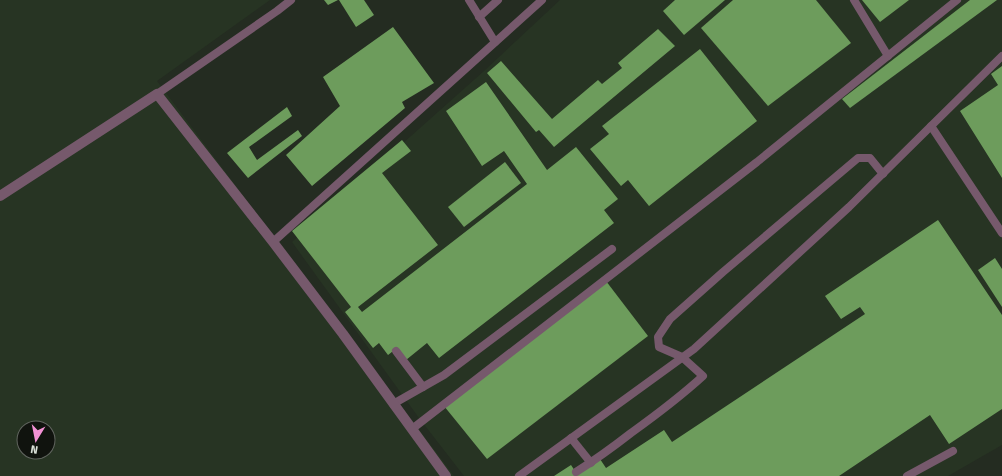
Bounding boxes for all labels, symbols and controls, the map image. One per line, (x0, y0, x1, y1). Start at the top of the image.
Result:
north arrow (16, 420, 56, 460)
text: N (30, 442, 39, 456)

